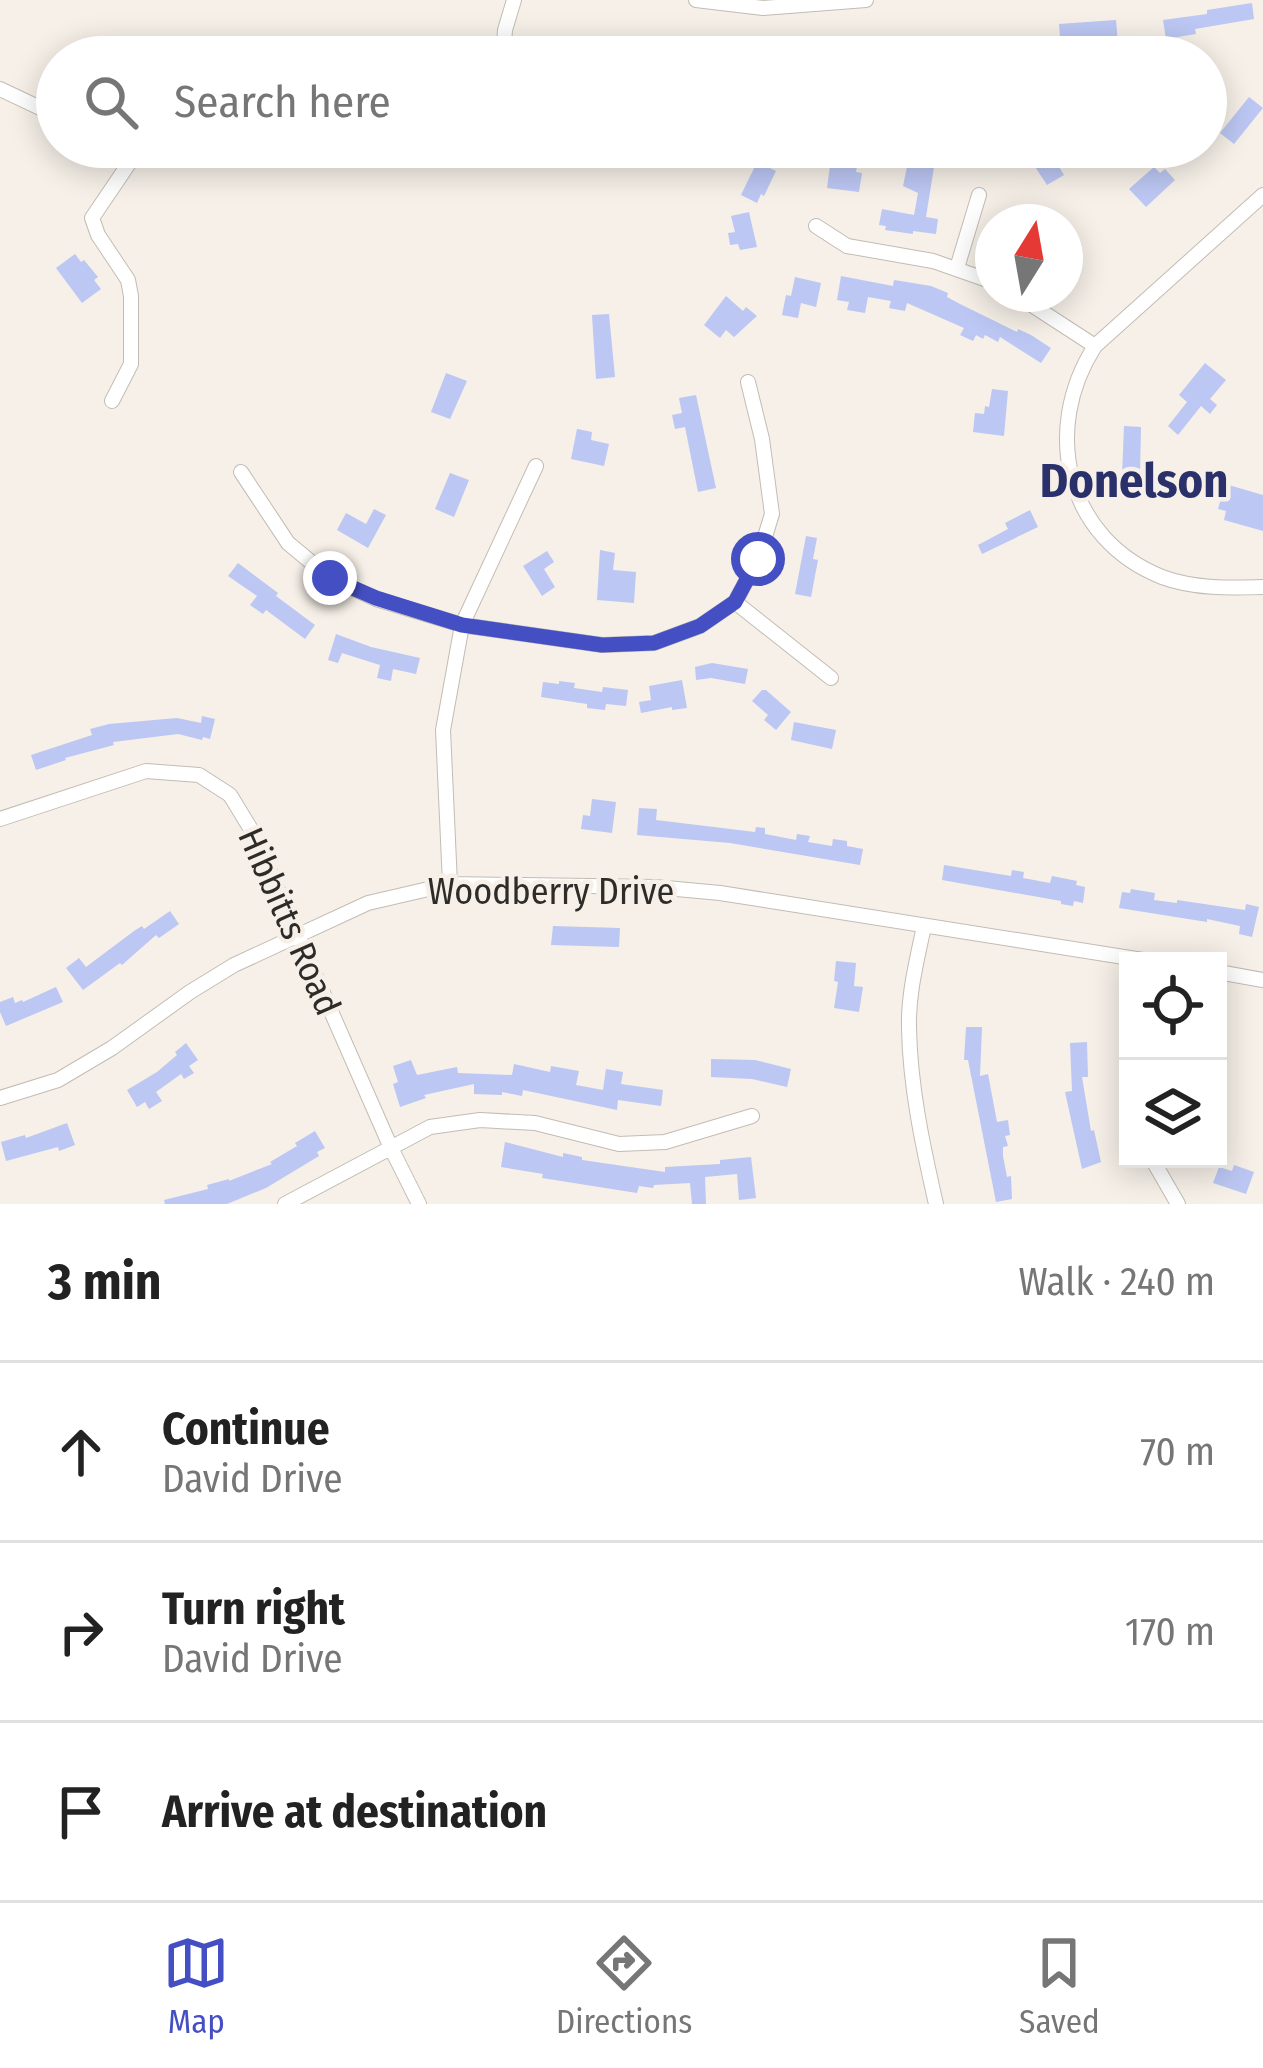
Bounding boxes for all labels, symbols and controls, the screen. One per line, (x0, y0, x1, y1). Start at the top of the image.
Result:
search box (36, 36, 1227, 168)
icon: search (78, 69, 144, 135)
text: Search here (174, 75, 391, 129)
north arrow (975, 204, 1083, 312)
district label: Donelson (1040, 452, 1228, 510)
route start (731, 532, 785, 586)
route end (303, 551, 357, 605)
street label: Hibbitts Road (228, 821, 350, 1022)
street label: Woodberry Drive (428, 870, 674, 914)
map controls (1119, 952, 1227, 1168)
button: locate (1119, 952, 1227, 1060)
button: layers (1119, 1060, 1227, 1168)
text: 3 min (48, 1251, 162, 1313)
text: Walk · 240 m (1018, 1259, 1215, 1305)
text: Continue (162, 1402, 330, 1456)
icon: ahead (48, 1419, 114, 1485)
text: 70 m (1140, 1429, 1215, 1475)
text: David Drive (162, 1456, 343, 1502)
text: Turn right (162, 1582, 345, 1636)
icon: right (48, 1599, 114, 1665)
text: 170 m (1125, 1609, 1215, 1655)
text: David Drive (162, 1636, 343, 1682)
icon: arrive (48, 1779, 114, 1845)
text: Arrive at destination (162, 1785, 547, 1839)
tab: Map (163, 1930, 229, 2042)
tab: Directions (556, 1930, 692, 2042)
tab: Saved (1019, 1930, 1100, 2042)

